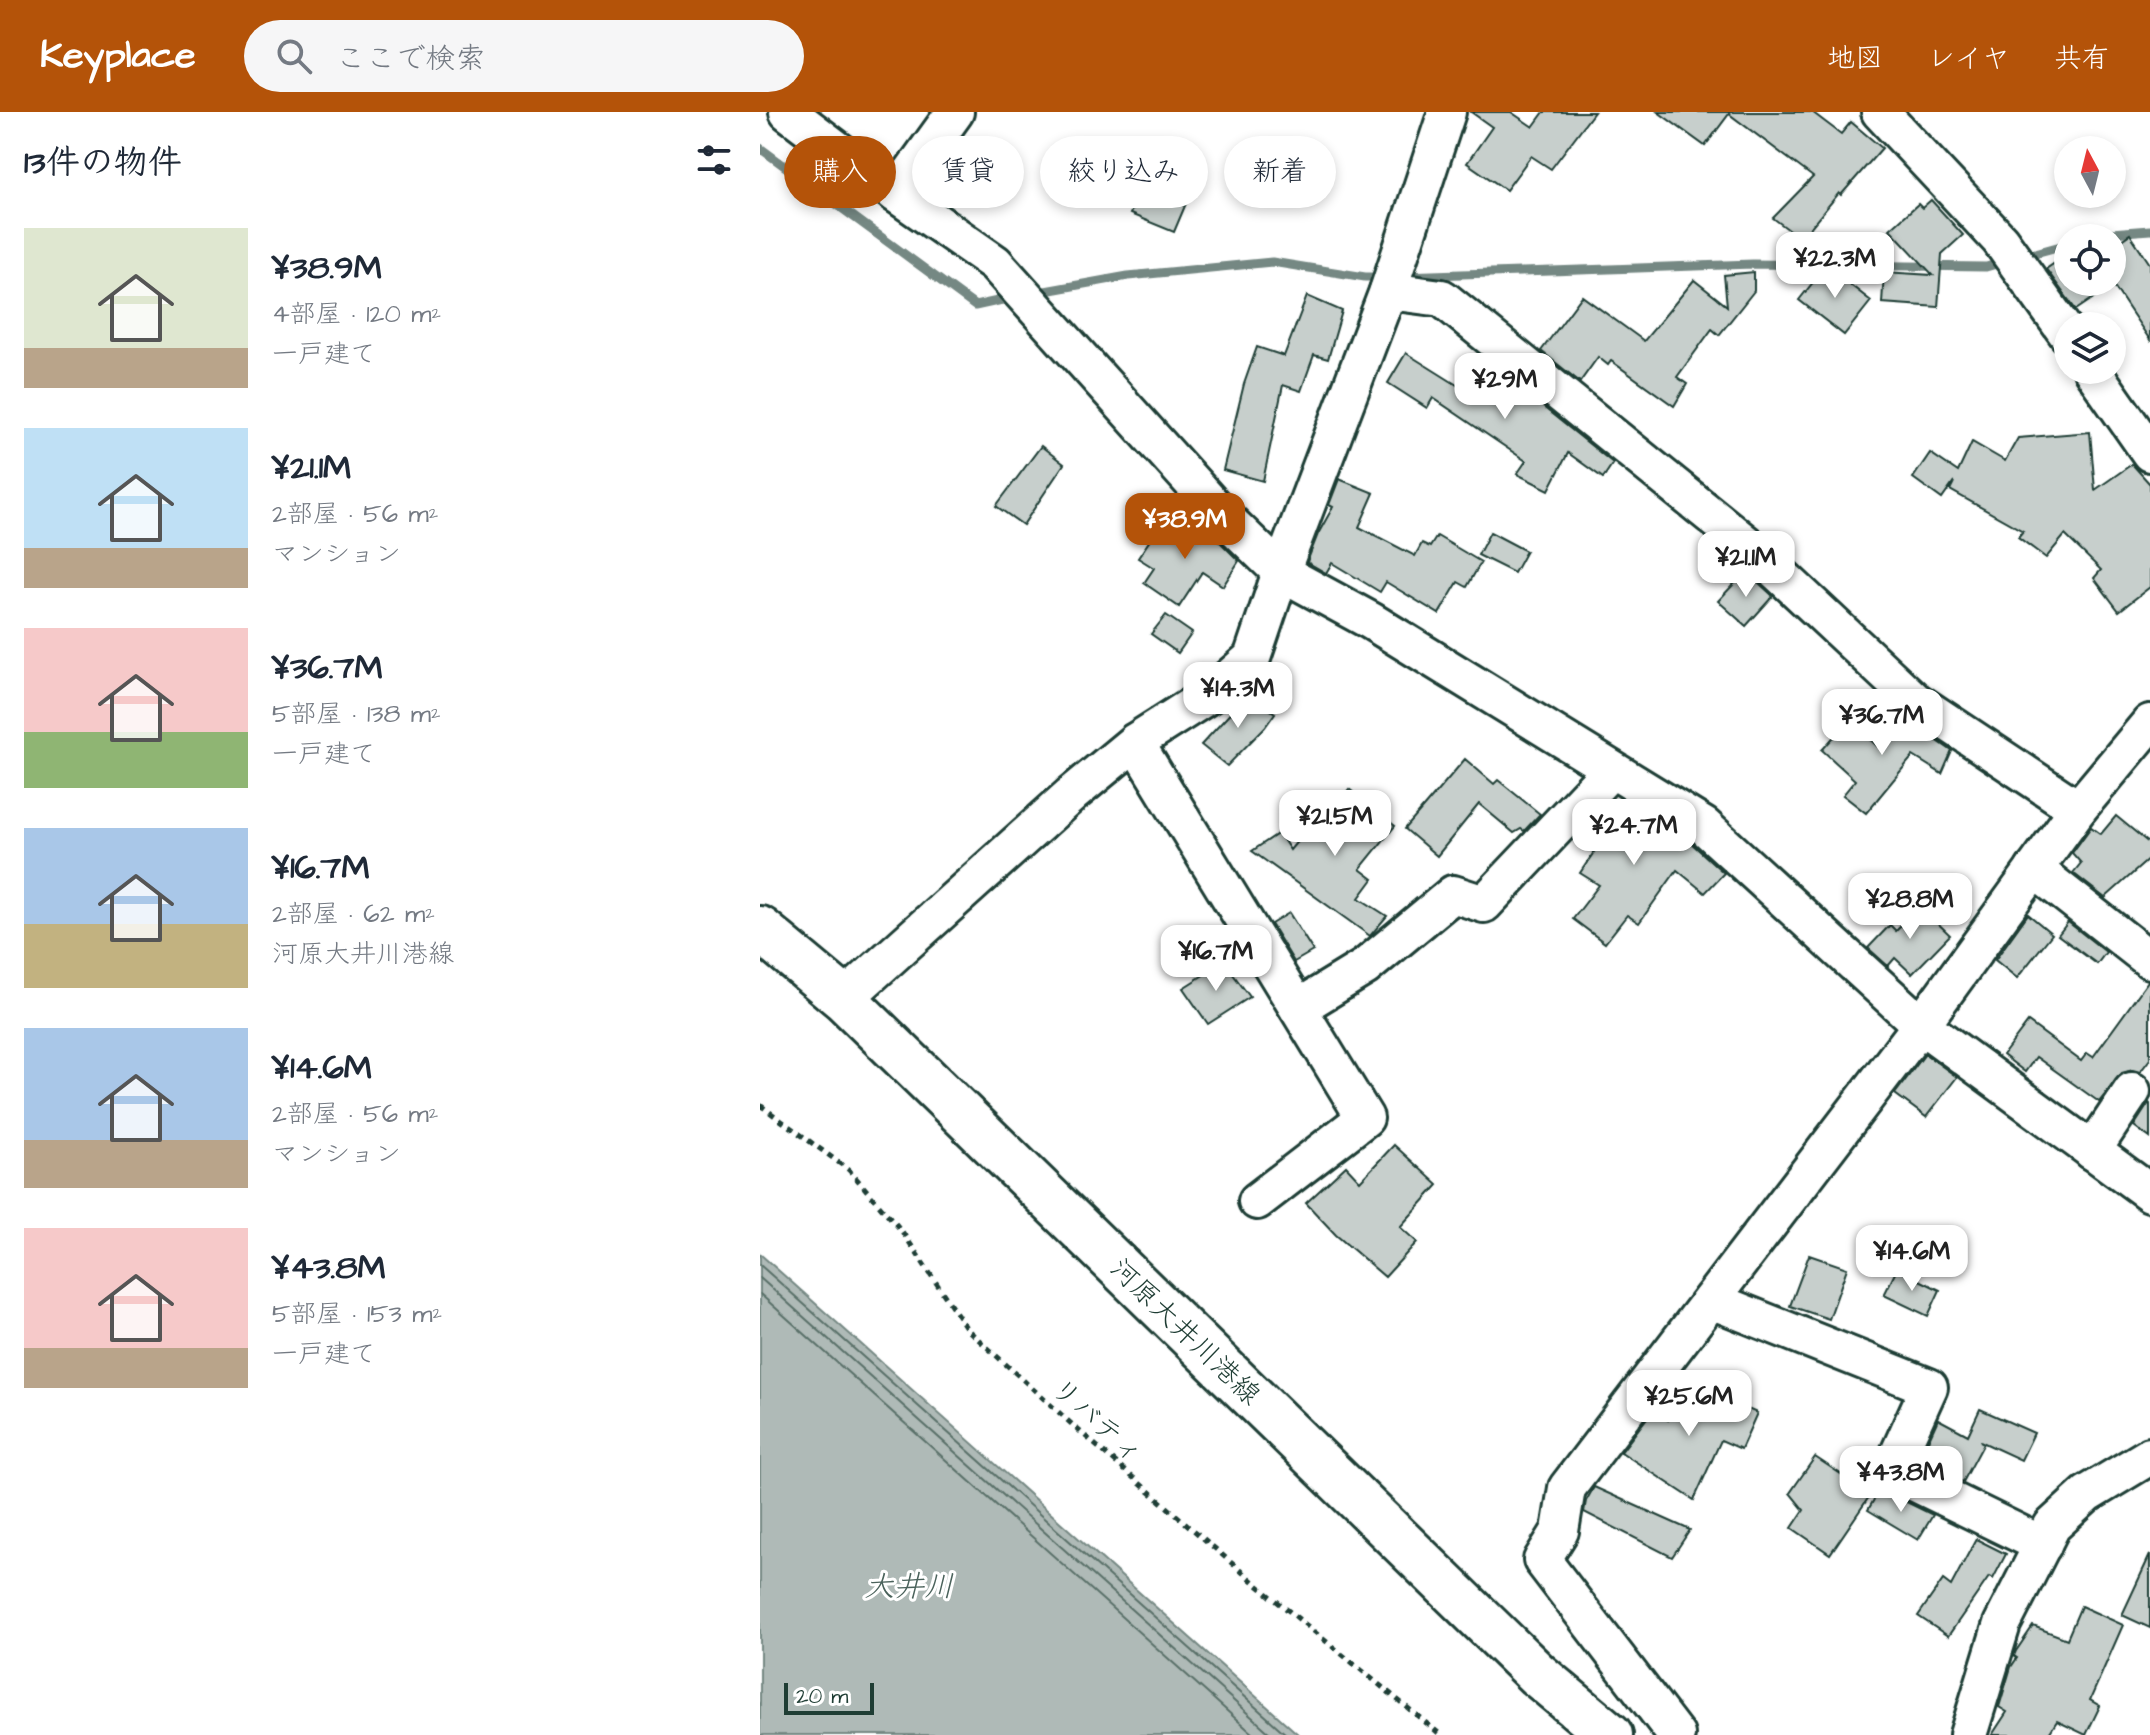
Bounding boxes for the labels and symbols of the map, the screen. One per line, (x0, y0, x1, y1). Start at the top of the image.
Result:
north arrow (2054, 136, 2126, 208)
pin: ¥22.3M (1770, 232, 1900, 300)
pin: ¥29M (1458, 353, 1552, 421)
pin: ¥38.9M (1120, 493, 1250, 561)
pin: ¥21.1M (1681, 531, 1811, 599)
pin: ¥14.3M (1173, 662, 1303, 730)
pin: ¥36.7M (1817, 689, 1947, 757)
pin: ¥21.5M (1270, 790, 1400, 858)
pin: ¥24.7M (1569, 799, 1699, 867)
pin: ¥28.8M (1845, 873, 1975, 941)
pin: ¥16.7M (1151, 925, 1281, 993)
pin: ¥14.6M (1847, 1225, 1977, 1293)
street label: 河原大井川港線 (1101, 1250, 1269, 1414)
street label: リバティ (1042, 1369, 1152, 1473)
pin: ¥25.6M (1624, 1370, 1754, 1438)
pin: ¥43.8M (1836, 1446, 1966, 1514)
water label: 大井川 (864, 1566, 954, 1608)
scale bar (784, 1679, 874, 1715)

